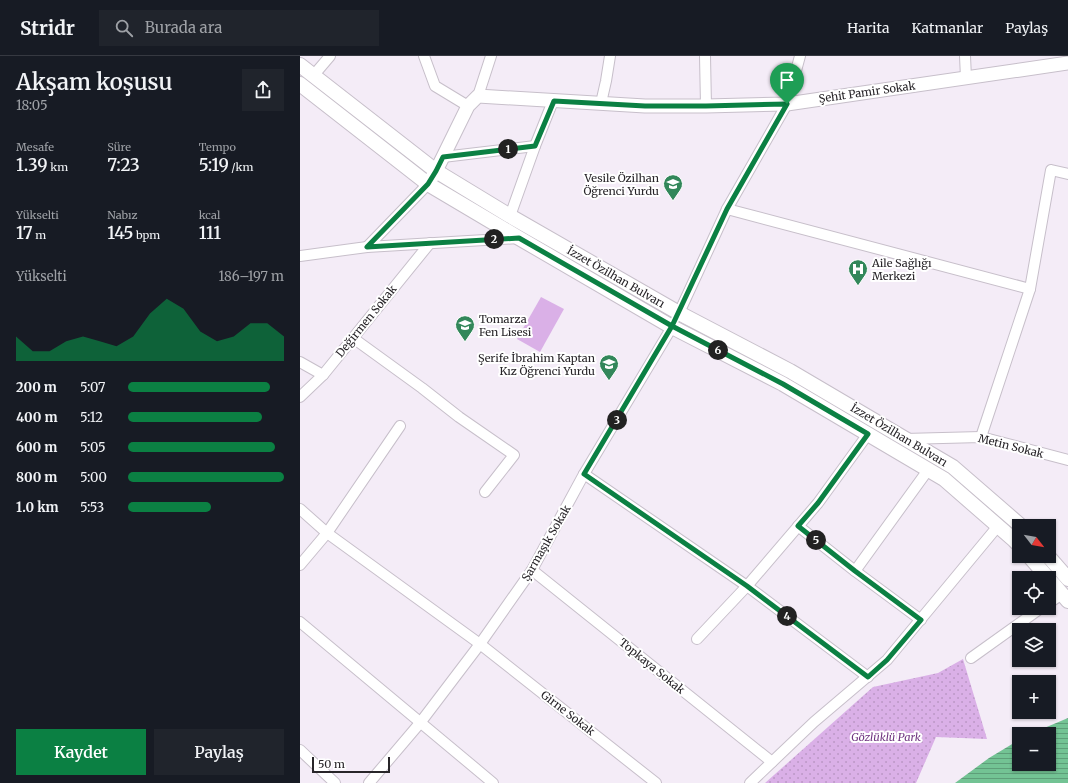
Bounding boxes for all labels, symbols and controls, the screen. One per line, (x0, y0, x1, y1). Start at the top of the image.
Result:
search box (99, 10, 379, 46)
text: Stridr (20, 16, 75, 40)
icon: search (113, 17, 135, 39)
text: Burada ara (145, 18, 222, 37)
text: Harita (847, 19, 889, 37)
text: Katmanlar (911, 19, 983, 37)
text: Paylaş (1005, 19, 1048, 37)
pin (770, 63, 804, 104)
text: Akşam koşusu (16, 68, 172, 96)
button: share (242, 69, 284, 111)
icon: arrive (776, 69, 798, 91)
street label: Şehit Pamir Sokak (818, 78, 916, 106)
text: 18:05 (16, 97, 48, 114)
pin: 1 (498, 139, 518, 159)
text: Mesafe (16, 140, 54, 154)
text: Süre (107, 140, 131, 154)
text: Tempo (199, 140, 236, 154)
text: 1 (505, 142, 511, 156)
text: 1.39 (16, 154, 48, 176)
text: 7:23 (107, 154, 140, 176)
text: 5:19 (199, 154, 229, 176)
text: km (48, 160, 68, 174)
text: /km (229, 160, 254, 174)
place label: Vesile Özilhan Öğrenci Yurdu (583, 171, 660, 198)
school or university icon: Vesile Özilhan Öğrenci Yurdu (662, 173, 684, 201)
text: Yükselti (16, 208, 59, 222)
text: Nabız (107, 208, 138, 222)
text: kcal (199, 208, 220, 222)
text: 17 (16, 222, 33, 244)
text: 145 (107, 222, 133, 244)
text: 111 (199, 222, 221, 244)
text: m (33, 228, 46, 242)
text: bpm (133, 228, 160, 242)
pin: 2 (484, 229, 504, 249)
text: 2 (491, 232, 497, 246)
street label: İzzet Özilhan Bulvarı (565, 243, 668, 311)
place label: Aile Sağlığı Merkezi (871, 256, 932, 283)
hospital icon: Aile Sağlığı Merkezi (847, 258, 869, 286)
text: Yükselti (16, 268, 67, 285)
text: 186–197 m (219, 268, 284, 285)
street label: Değirmen Sokak (333, 282, 399, 360)
place label: Tomarza Fen Lisesi (479, 312, 532, 339)
school or university icon: Tomarza Fen Lisesi (454, 314, 476, 342)
pin: 6 (708, 340, 728, 360)
text: 6 (715, 343, 721, 357)
place label: Şerife İbrahim Kaptan Kız Öğrenci Yurdu (478, 351, 596, 378)
school or university icon: Şerife İbrahim Kaptan Kız Öğrenci Yurdu (598, 353, 620, 381)
text: 200 m (16, 379, 57, 396)
text: 5:07 (80, 379, 105, 396)
street label: İzzet Özilhan Bulvarı (848, 401, 950, 470)
text: 400 m (16, 409, 58, 426)
text: 5:12 (80, 409, 103, 426)
pin: 3 (607, 410, 627, 430)
text: 3 (614, 413, 620, 427)
street label: Metin Sokak (977, 431, 1045, 461)
text: 600 m (16, 439, 57, 456)
text: 5:05 (80, 439, 106, 456)
text: 800 m (16, 469, 57, 486)
text: 5:00 (80, 469, 107, 486)
text: 1.0 km (16, 499, 59, 516)
text: 5:53 (80, 499, 104, 516)
street label: Şarmaşık Sokak (519, 502, 573, 584)
north arrow (1012, 519, 1056, 563)
map controls (1012, 519, 1056, 771)
pin: 5 (806, 530, 826, 550)
text: 5 (813, 533, 819, 547)
button: locate (1012, 571, 1056, 615)
pin: 4 (777, 606, 797, 626)
text: 4 (784, 609, 791, 623)
button: layers (1012, 623, 1056, 667)
street label: Topkaya Sokak (616, 635, 688, 697)
button: + (1012, 675, 1056, 719)
street label: Girne Sokak (538, 688, 598, 738)
button: − (1012, 727, 1056, 771)
button: Kaydet (16, 729, 146, 775)
button: Paylaş (154, 729, 284, 775)
park label: Gözlüklü Park (851, 730, 921, 744)
scale bar (312, 755, 390, 774)
text: 50 m (318, 757, 345, 771)

